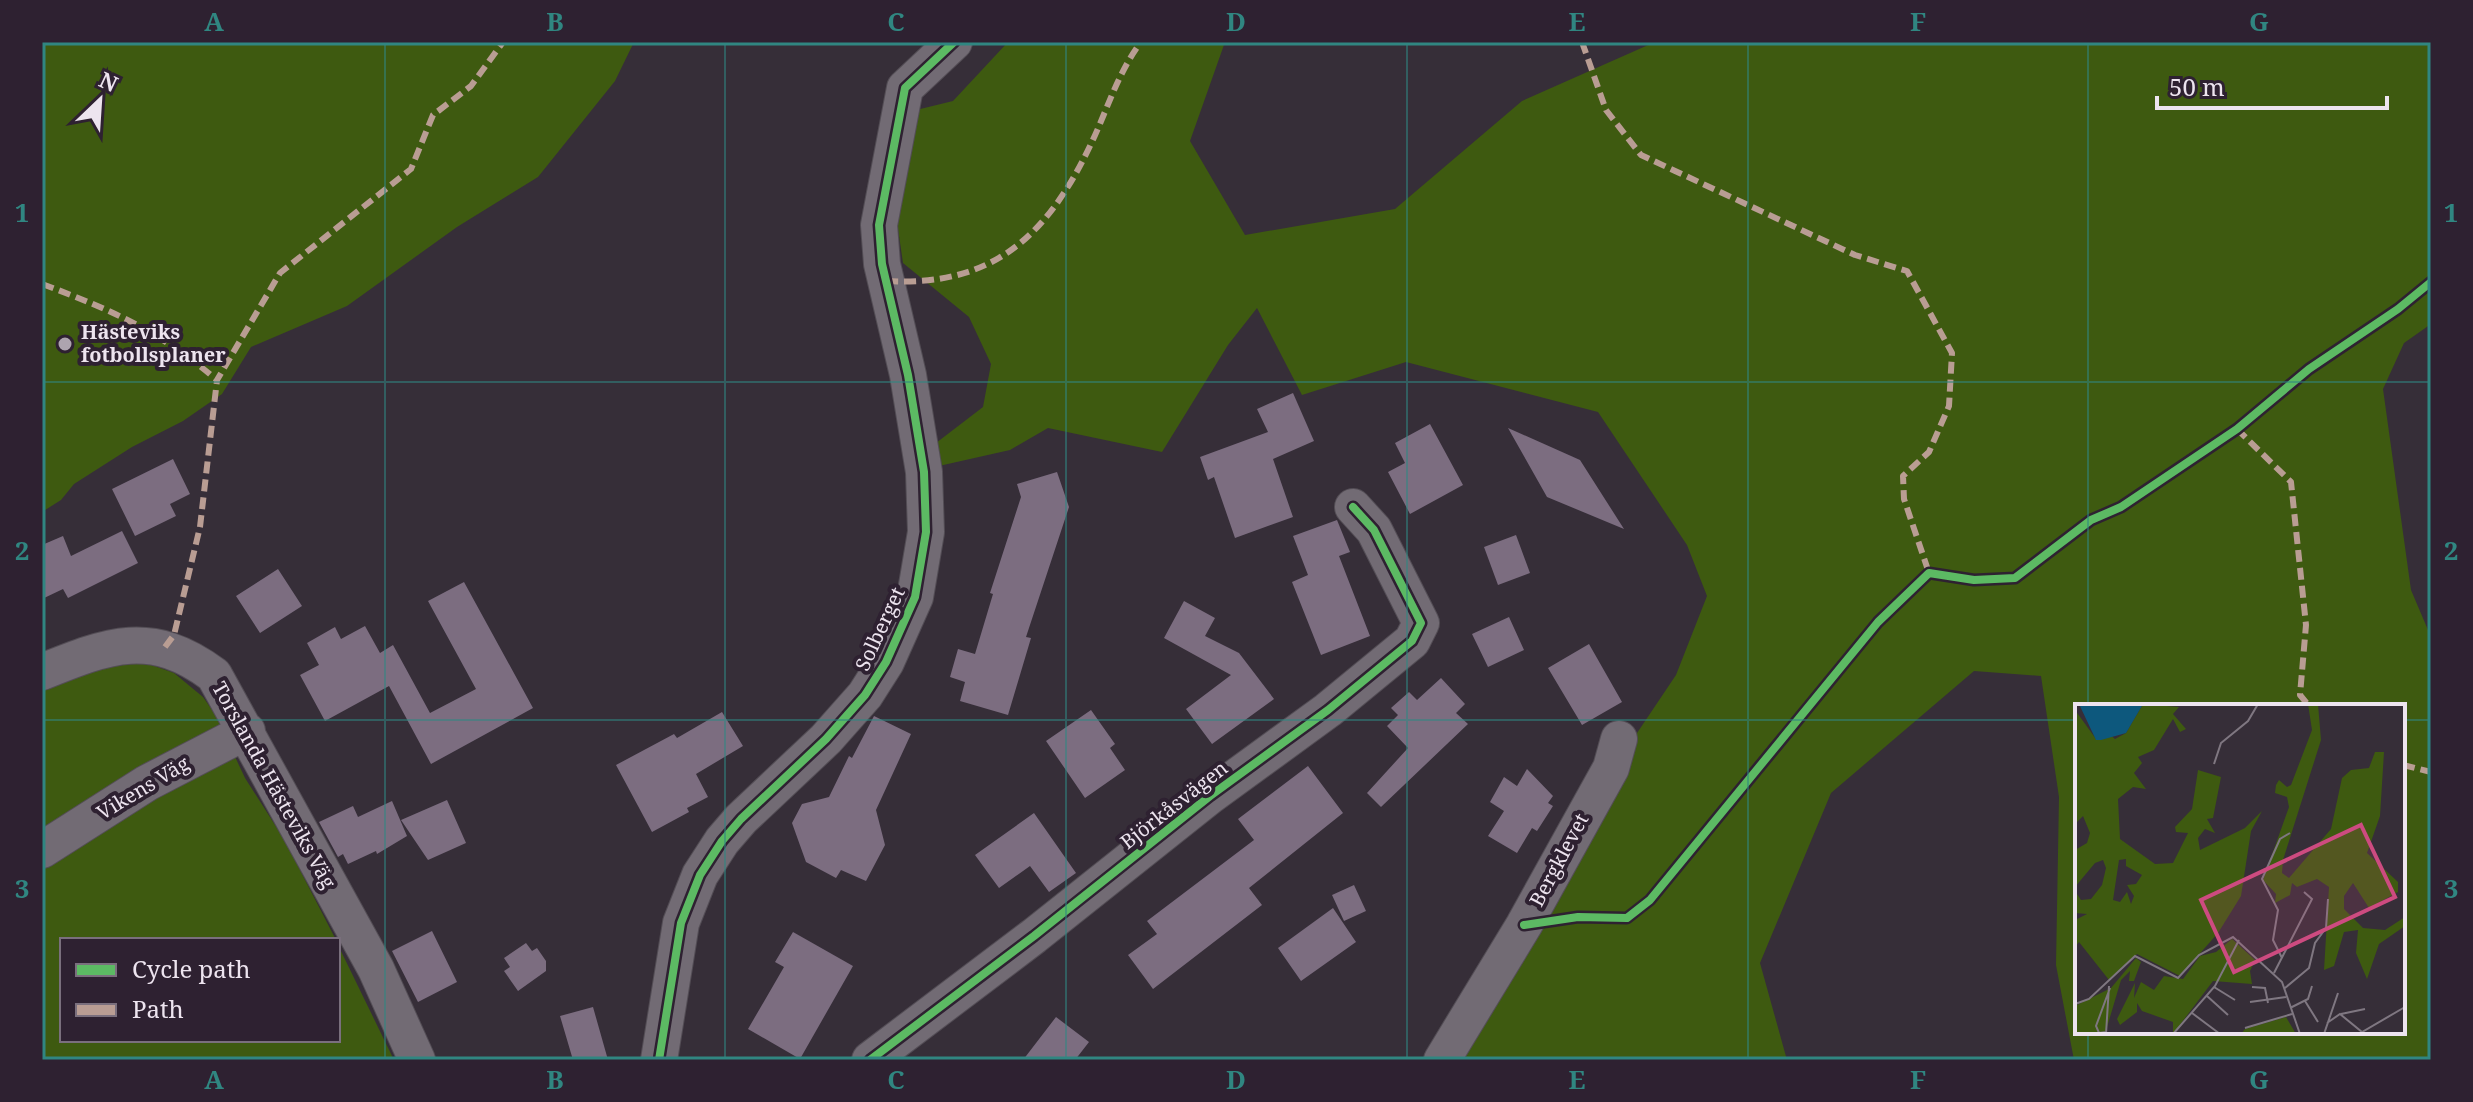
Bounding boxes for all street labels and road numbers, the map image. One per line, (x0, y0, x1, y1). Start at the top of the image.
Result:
street label: Solberget (848, 583, 911, 675)
street label: Torslanda Hästeviks Väg (206, 677, 343, 893)
street label: Vikens Väg (91, 749, 194, 826)
street label: Björkåsvägen (1114, 754, 1233, 855)
street label: Bergklevet (1523, 808, 1594, 911)

